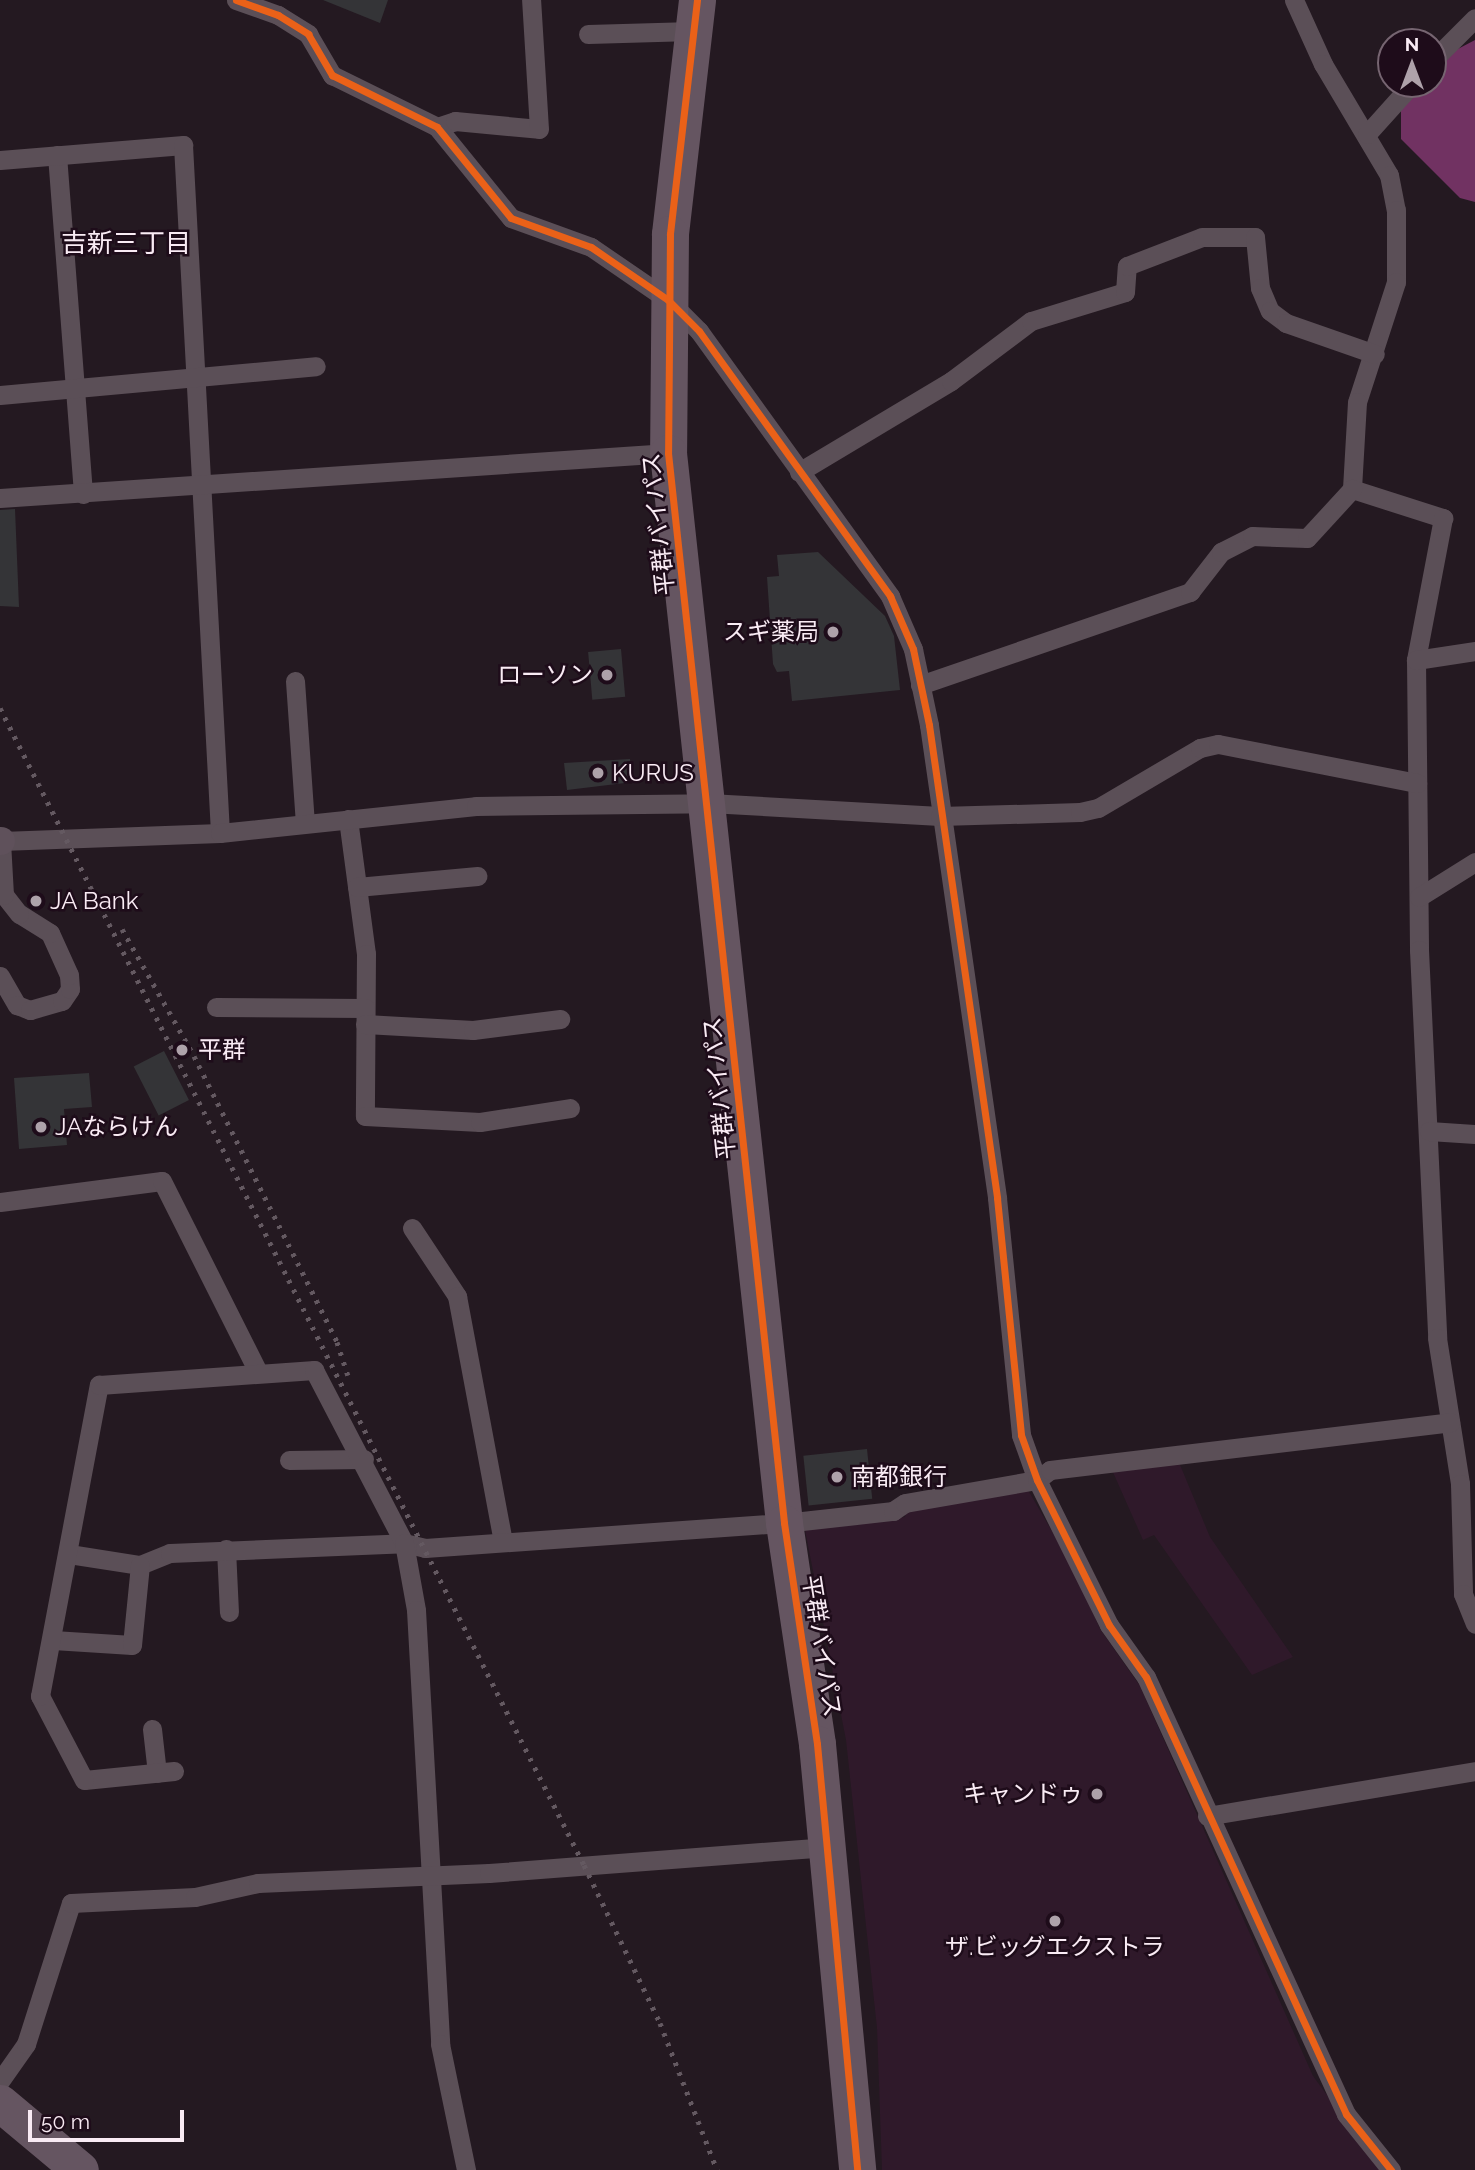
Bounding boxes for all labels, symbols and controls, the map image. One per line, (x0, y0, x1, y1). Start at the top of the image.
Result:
north arrow (1377, 28, 1447, 98)
text: N (1405, 33, 1419, 55)
district label: 吉新三丁目 (61, 228, 191, 260)
street label: 平群バイパス (636, 451, 680, 597)
place label: スギ薬局 (723, 618, 819, 646)
marker: スギ薬局 (825, 624, 841, 640)
place label: ローソン (497, 661, 593, 689)
marker: ローソン (599, 667, 615, 683)
place label: KURUS (612, 759, 694, 787)
marker: KURUS (590, 765, 606, 781)
place label: JA Bank (50, 887, 139, 915)
marker: JA Bank (28, 893, 44, 909)
street label: 平群バイパス (697, 1015, 741, 1161)
place label: 平群 (198, 1036, 246, 1064)
marker: 平群 (172, 1040, 192, 1060)
place label: JAならけん (55, 1113, 178, 1141)
marker: JAならけん (33, 1119, 49, 1135)
place label: 南都銀行 (851, 1463, 947, 1491)
marker: 南都銀行 (829, 1469, 845, 1485)
street label: 平群バイパス (797, 1573, 847, 1719)
place label: キャンドゥ (963, 1780, 1083, 1808)
marker: キャンドゥ (1089, 1786, 1105, 1802)
marker: ザ.ビッグエクストラ (1047, 1913, 1063, 1929)
place label: ザ.ビッグエクストラ (945, 1933, 1165, 1961)
scale bar (32, 2096, 187, 2140)
text: 50 m (41, 2109, 90, 2134)

